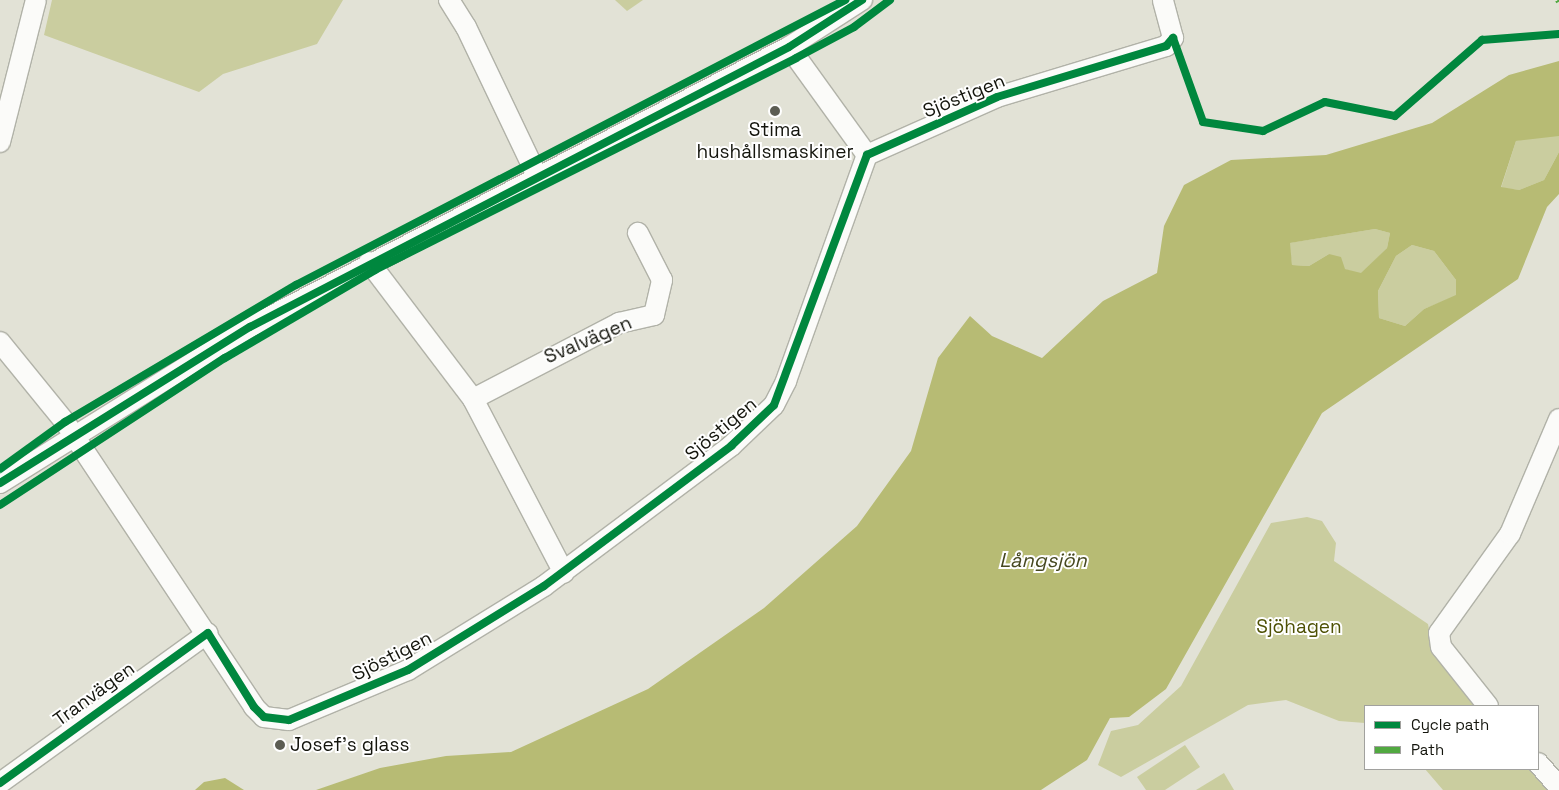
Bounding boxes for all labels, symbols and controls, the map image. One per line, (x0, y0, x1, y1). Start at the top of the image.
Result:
street label: Sjöstigen (920, 69, 1008, 123)
marker: Stima hushållsmaskiner (769, 105, 781, 117)
place label: Stima hushållsmaskiner (696, 119, 854, 163)
street label: Svalvägen (541, 311, 635, 369)
street label: Sjöstigen (681, 393, 761, 465)
water label: Långsjön (999, 548, 1087, 572)
park label: Sjöhagen (1256, 616, 1342, 638)
street label: Sjöstigen (348, 626, 436, 686)
street label: Tranvägen (49, 657, 139, 731)
legend (1364, 705, 1539, 770)
text: Cycle path (1411, 715, 1489, 734)
place label: Josef’s glass (290, 734, 409, 756)
marker: Josef’s glass (274, 739, 286, 751)
text: Path (1411, 740, 1444, 759)

